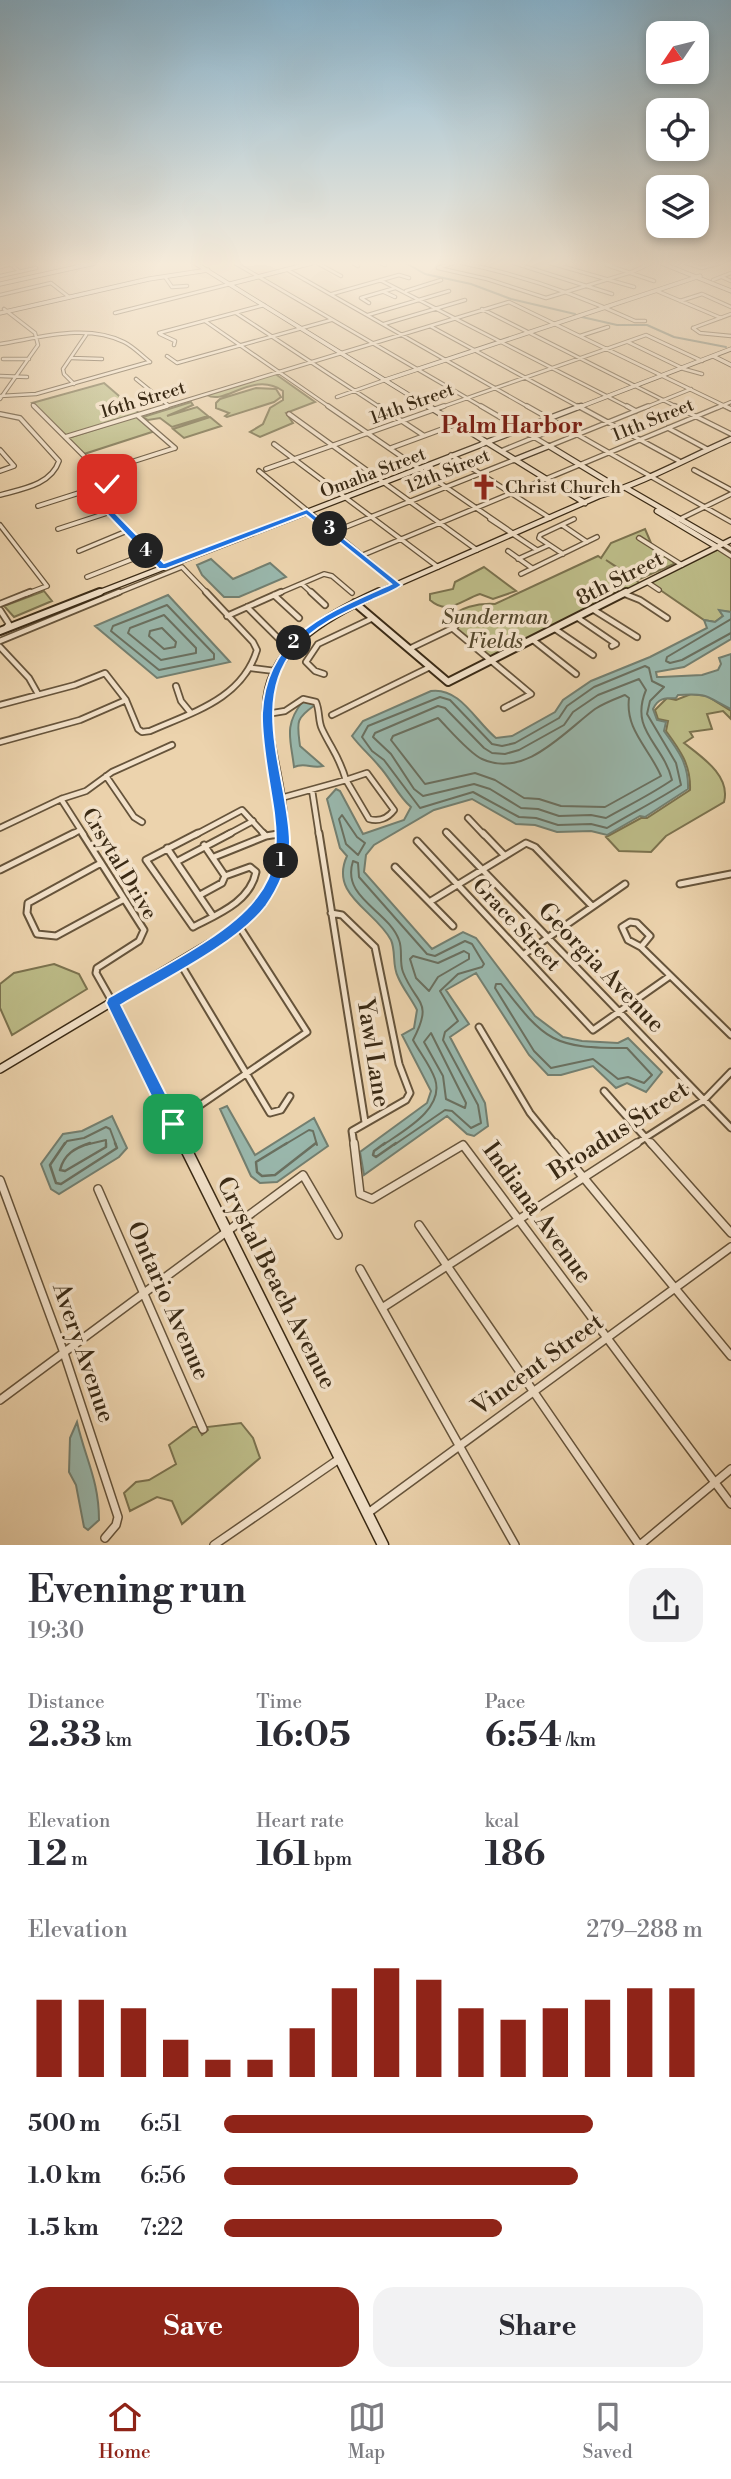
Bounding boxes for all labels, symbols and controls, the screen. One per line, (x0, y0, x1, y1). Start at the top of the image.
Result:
north arrow (646, 21, 709, 84)
map controls (646, 21, 709, 238)
button: locate (646, 98, 709, 161)
button: layers (646, 175, 709, 238)
street label: 16th Street (98, 376, 189, 424)
street label: 14th Street (367, 378, 458, 430)
street label: 11th Street (609, 393, 698, 447)
district label: Palm Harbor (441, 412, 583, 440)
street label: Omaha Street (317, 442, 430, 504)
street label: 12th Street (403, 444, 494, 498)
pin (77, 454, 137, 514)
icon: check (88, 465, 126, 503)
church icon: Christ Church (469, 472, 499, 502)
place label: Christ Church (505, 476, 621, 499)
pin: 3 (312, 512, 348, 546)
text: 3 (324, 516, 335, 540)
pin: 4 (128, 534, 164, 568)
text: 4 (139, 538, 152, 562)
street label: 8th Street (572, 546, 668, 612)
park label: Sunderman Fields (441, 605, 549, 655)
pin: 2 (276, 626, 312, 660)
text: 2 (288, 630, 299, 654)
street label: Crsytal Drive (75, 803, 163, 925)
pin: 1 (264, 844, 298, 878)
text: 1 (276, 848, 285, 872)
street label: Grace Street (466, 873, 566, 977)
street label: Georgia Avenue (531, 896, 671, 1040)
street label: Yawl Lane (349, 995, 396, 1109)
street label: Broadus Street (543, 1074, 695, 1188)
pin (143, 1094, 203, 1154)
icon: arrive (154, 1105, 192, 1143)
street label: Indiana Avenue (476, 1136, 598, 1290)
street label: Crystal Beach Avenue (209, 1172, 343, 1394)
street label: Ontario Avenue (120, 1217, 216, 1385)
street label: Avery Avenue (45, 1278, 121, 1427)
street label: Vincent Street (466, 1307, 610, 1423)
text: Evening run (28, 1567, 246, 1614)
button: share (629, 1568, 703, 1642)
text: 19:30 (28, 1617, 84, 1645)
text: Distance (28, 1690, 105, 1714)
text: Time (256, 1690, 302, 1714)
text: Pace (485, 1690, 525, 1714)
text: 2.33 (28, 1714, 102, 1757)
text: 16:05 (256, 1714, 351, 1757)
text: 6:54 (485, 1714, 562, 1757)
text: km (102, 1728, 132, 1752)
text: /km (562, 1728, 596, 1752)
text: Elevation (28, 1809, 110, 1833)
text: Heart rate (256, 1809, 344, 1833)
text: kcal (485, 1809, 519, 1833)
text: 12 (28, 1833, 67, 1876)
text: 161 (256, 1833, 310, 1876)
text: 186 (485, 1833, 545, 1876)
text: m (67, 1847, 88, 1871)
text: bpm (310, 1847, 352, 1871)
text: Elevation (28, 1916, 128, 1944)
text: 279–288 m (586, 1916, 703, 1944)
text: 500 m (28, 2110, 100, 2138)
text: 6:51 (140, 2110, 182, 2138)
text: 1.0 km (28, 2162, 101, 2190)
text: 6:56 (140, 2162, 186, 2190)
text: 1.5 km (28, 2214, 99, 2242)
text: 7:22 (140, 2214, 183, 2242)
button: Save (28, 2287, 359, 2367)
button: Share (373, 2287, 703, 2367)
tab: Home (98, 2398, 151, 2464)
tab: Map (348, 2398, 386, 2464)
tab: Saved (583, 2398, 632, 2464)

